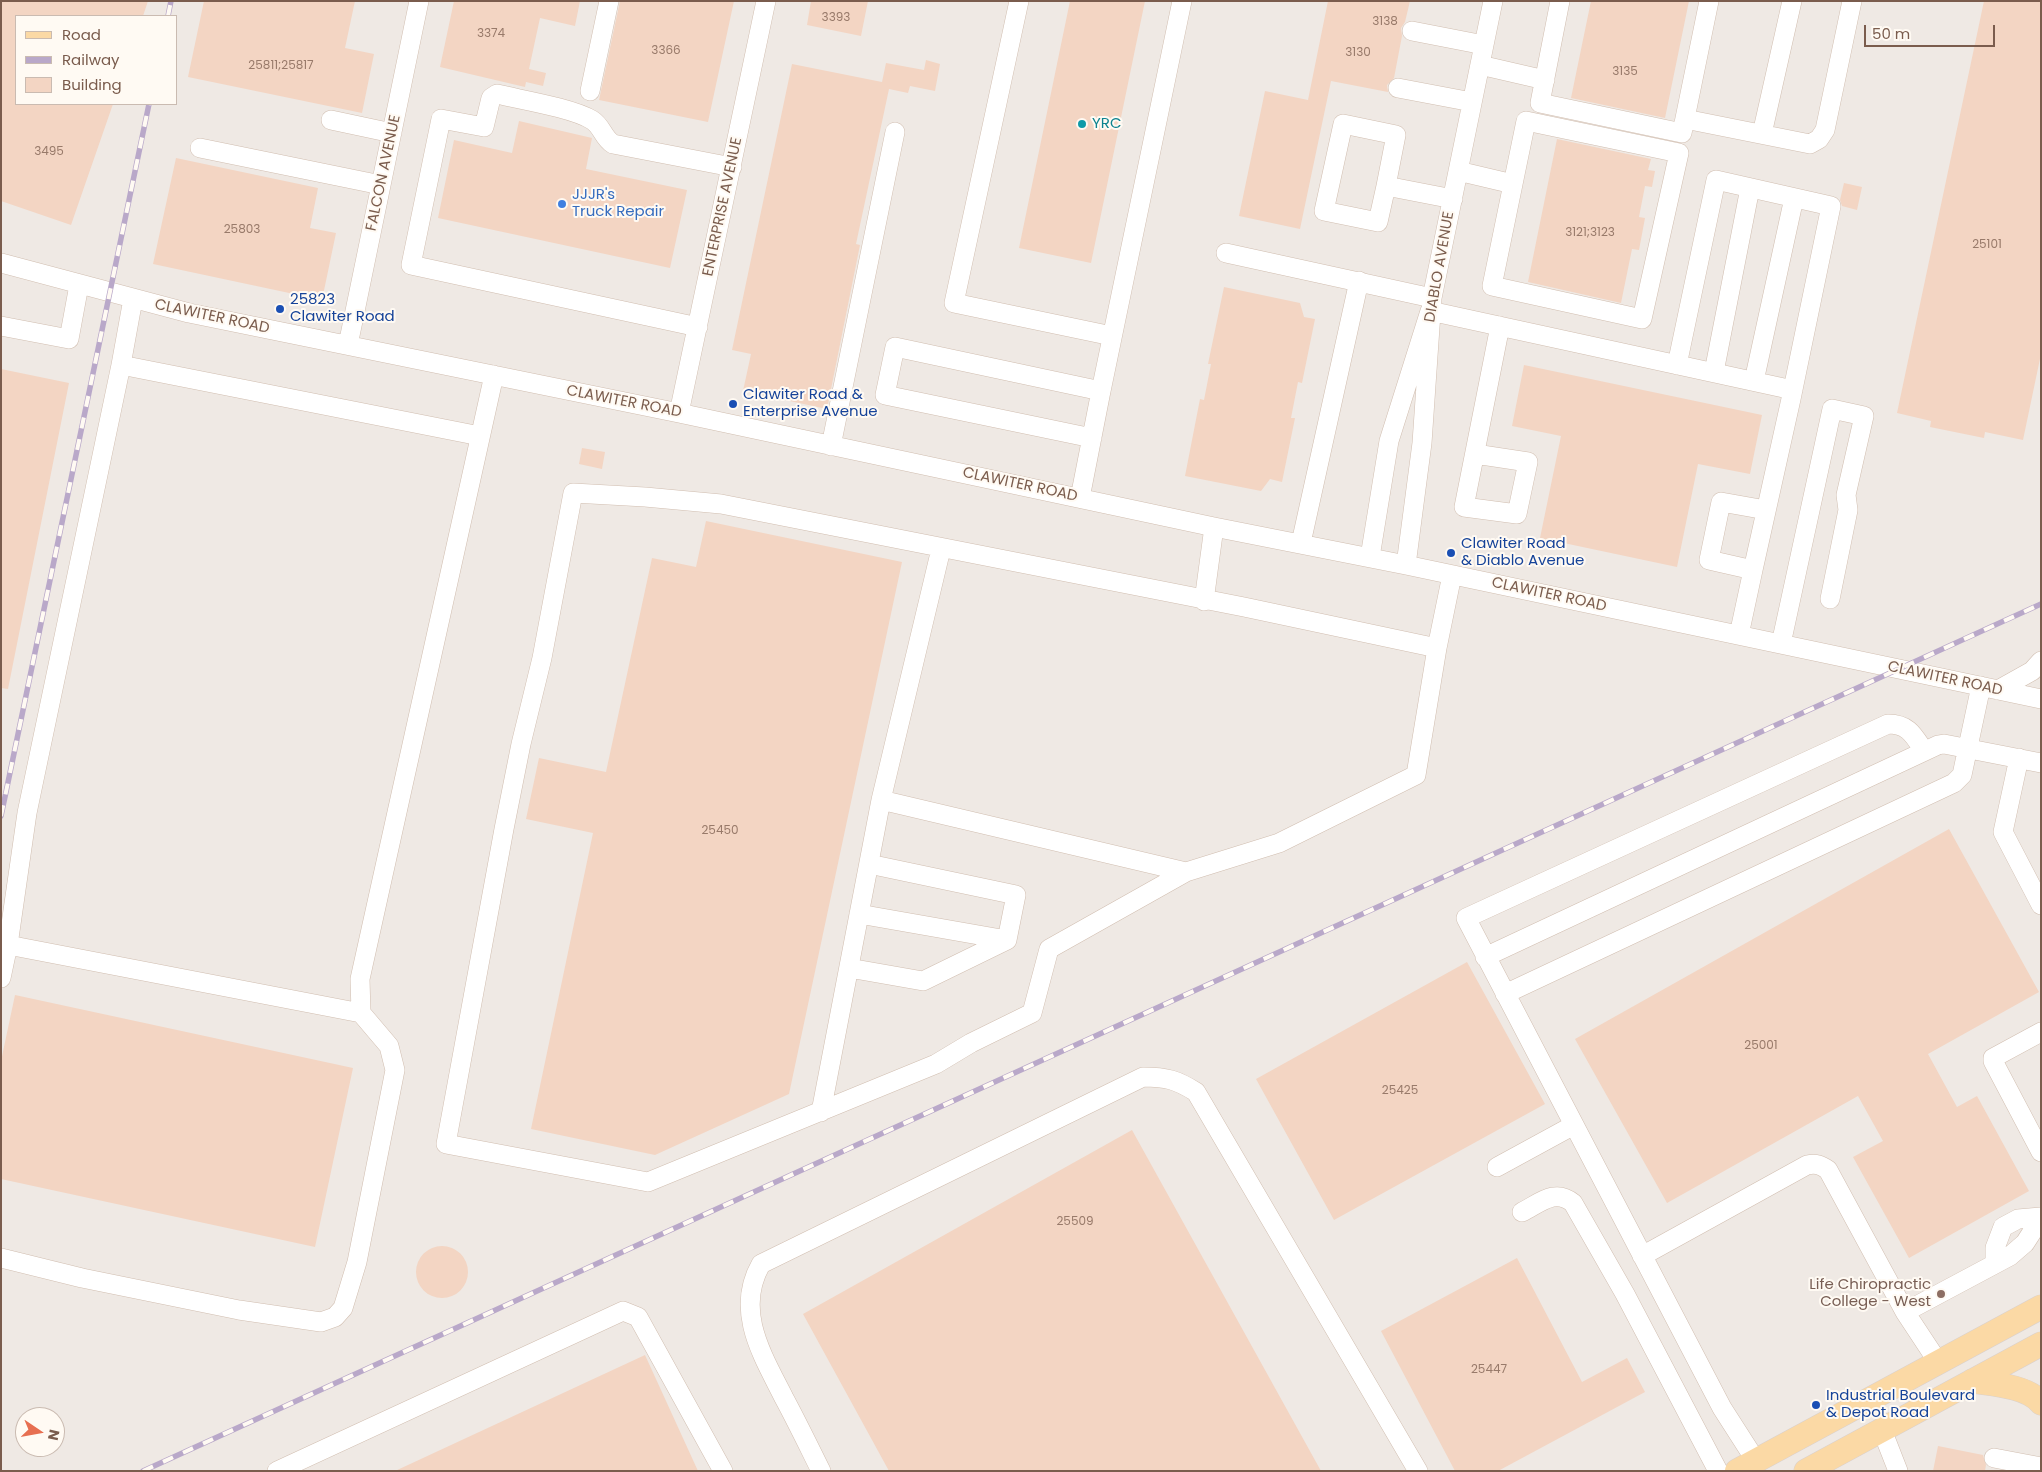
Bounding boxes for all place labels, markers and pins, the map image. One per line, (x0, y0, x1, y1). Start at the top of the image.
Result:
place label: YRC (1092, 115, 1121, 133)
marker: YRC (1076, 118, 1088, 130)
place label: JJJR's Truck Repair (572, 186, 664, 221)
marker: JJJR's Truck Repair (556, 198, 568, 210)
place label: 25823 Clawiter Road (290, 291, 395, 326)
marker: 25823 Clawiter Road (274, 303, 286, 315)
place label: Clawiter Road & Enterprise Avenue (743, 386, 878, 421)
marker: Clawiter Road & Enterprise Avenue (727, 398, 739, 410)
place label: Clawiter Road & Diablo Avenue (1461, 535, 1584, 570)
marker: Clawiter Road & Diablo Avenue (1445, 547, 1457, 559)
place label: Life Chiropractic College - West (1809, 1276, 1931, 1311)
marker: Life Chiropractic College - West (1935, 1288, 1947, 1300)
place label: Industrial Boulevard & Depot Road (1826, 1387, 1975, 1422)
marker: Industrial Boulevard & Depot Road (1810, 1399, 1822, 1411)

